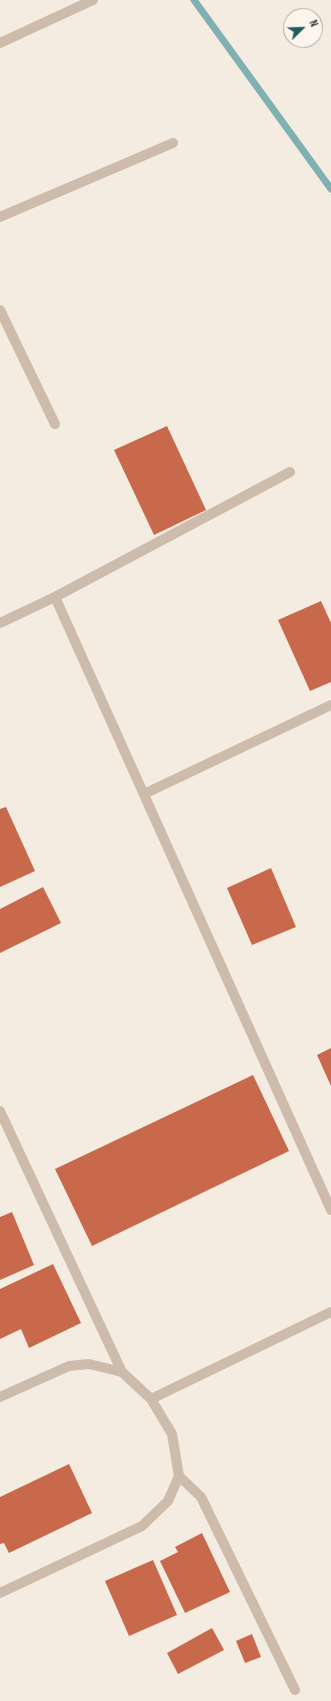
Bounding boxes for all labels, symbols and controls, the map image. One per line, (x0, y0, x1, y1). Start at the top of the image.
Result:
north arrow (283, 8, 323, 48)
text: N (306, 18, 321, 29)

